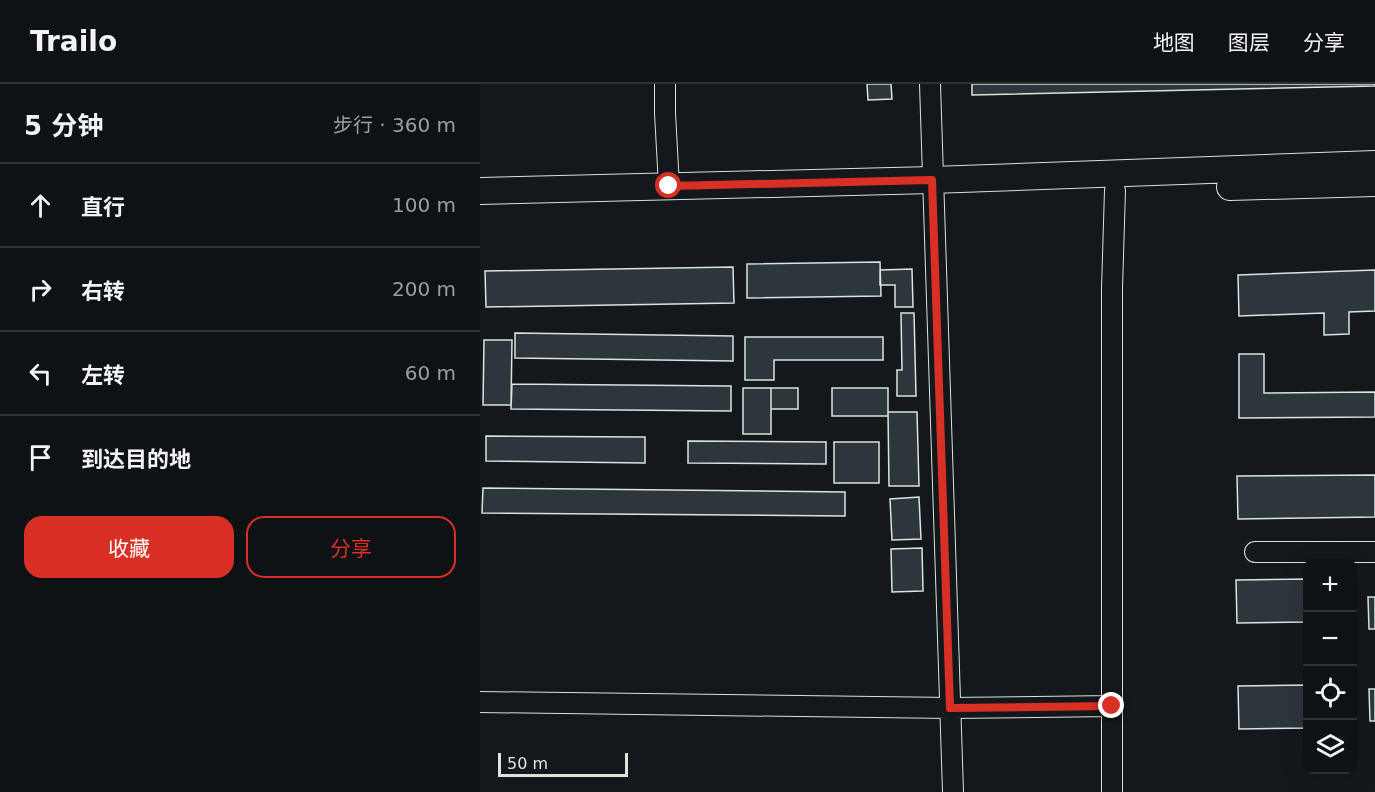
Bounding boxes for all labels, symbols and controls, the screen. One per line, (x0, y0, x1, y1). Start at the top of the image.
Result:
text: Trailo (30, 25, 117, 58)
text: 地图 (1153, 31, 1195, 55)
text: 图层 (1228, 31, 1270, 55)
text: 分享 (1303, 31, 1345, 55)
text: 5 分钟 (24, 111, 103, 141)
text: 步行 · 360 m (333, 113, 456, 137)
route start (655, 172, 681, 198)
icon: ahead (24, 189, 57, 222)
text: 100 m (392, 193, 456, 217)
text: 直行 (81, 195, 125, 220)
icon: right (24, 273, 57, 306)
text: 200 m (392, 277, 456, 301)
text: 右转 (81, 279, 125, 304)
icon: left (24, 357, 57, 390)
text: 60 m (405, 361, 456, 385)
text: 左转 (81, 363, 125, 388)
icon: arrive (24, 441, 57, 474)
text: 到达目的地 (81, 447, 191, 472)
button: 收藏 (24, 516, 234, 578)
button: 分享 (246, 516, 456, 578)
map controls (1303, 558, 1357, 774)
button: + (1303, 558, 1357, 612)
button: − (1303, 612, 1357, 666)
button: locate (1303, 666, 1357, 720)
route end (1098, 692, 1124, 718)
button: layers (1303, 720, 1357, 774)
scale bar (498, 750, 628, 778)
text: 50 m (507, 754, 548, 773)

